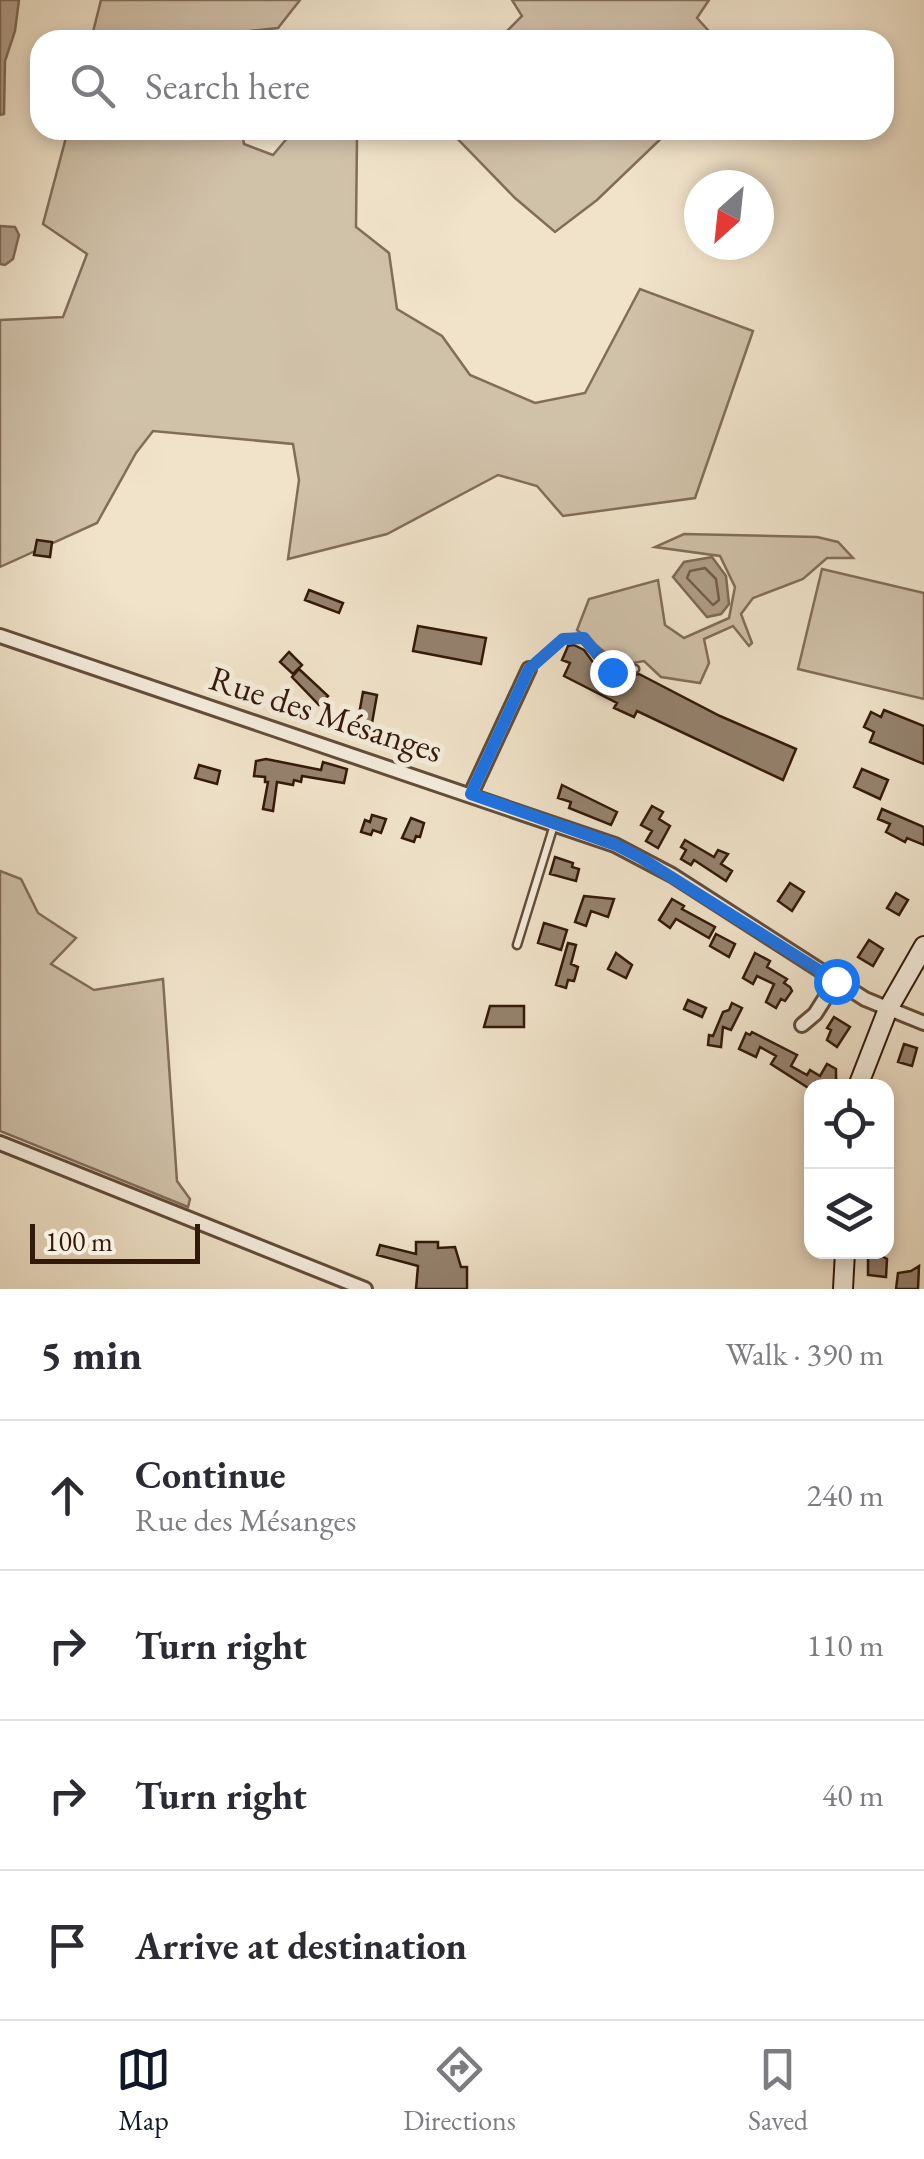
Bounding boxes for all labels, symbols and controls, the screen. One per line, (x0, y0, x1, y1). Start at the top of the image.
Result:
search box (30, 30, 894, 140)
icon: search (65, 58, 120, 113)
text: Search here (145, 61, 310, 110)
north arrow (684, 170, 774, 260)
route end (590, 650, 636, 696)
street label: Rue des Mésanges (204, 655, 448, 772)
route start (814, 959, 860, 1005)
map controls (804, 1079, 894, 1259)
button: locate (804, 1079, 894, 1169)
button: layers (804, 1169, 894, 1259)
scale bar (30, 1219, 200, 1264)
text: 100 m (45, 1223, 113, 1259)
text: 5 min (40, 1327, 142, 1382)
text: Walk · 390 m (726, 1333, 884, 1375)
text: Continue (135, 1450, 286, 1499)
icon: ahead (40, 1468, 95, 1523)
text: 240 m (807, 1474, 884, 1516)
text: Rue des Mésanges (135, 1499, 356, 1541)
icon: right (40, 1618, 95, 1673)
text: Turn right (135, 1621, 307, 1670)
text: 110 m (807, 1624, 884, 1666)
icon: right (40, 1768, 95, 1823)
text: Turn right (135, 1771, 307, 1820)
text: 40 m (822, 1774, 884, 1816)
icon: arrive (40, 1918, 95, 1973)
text: Arrive at destination (135, 1921, 467, 1970)
tab: Map (116, 2042, 171, 2138)
tab: Directions (403, 2042, 516, 2138)
tab: Saved (748, 2042, 808, 2138)

